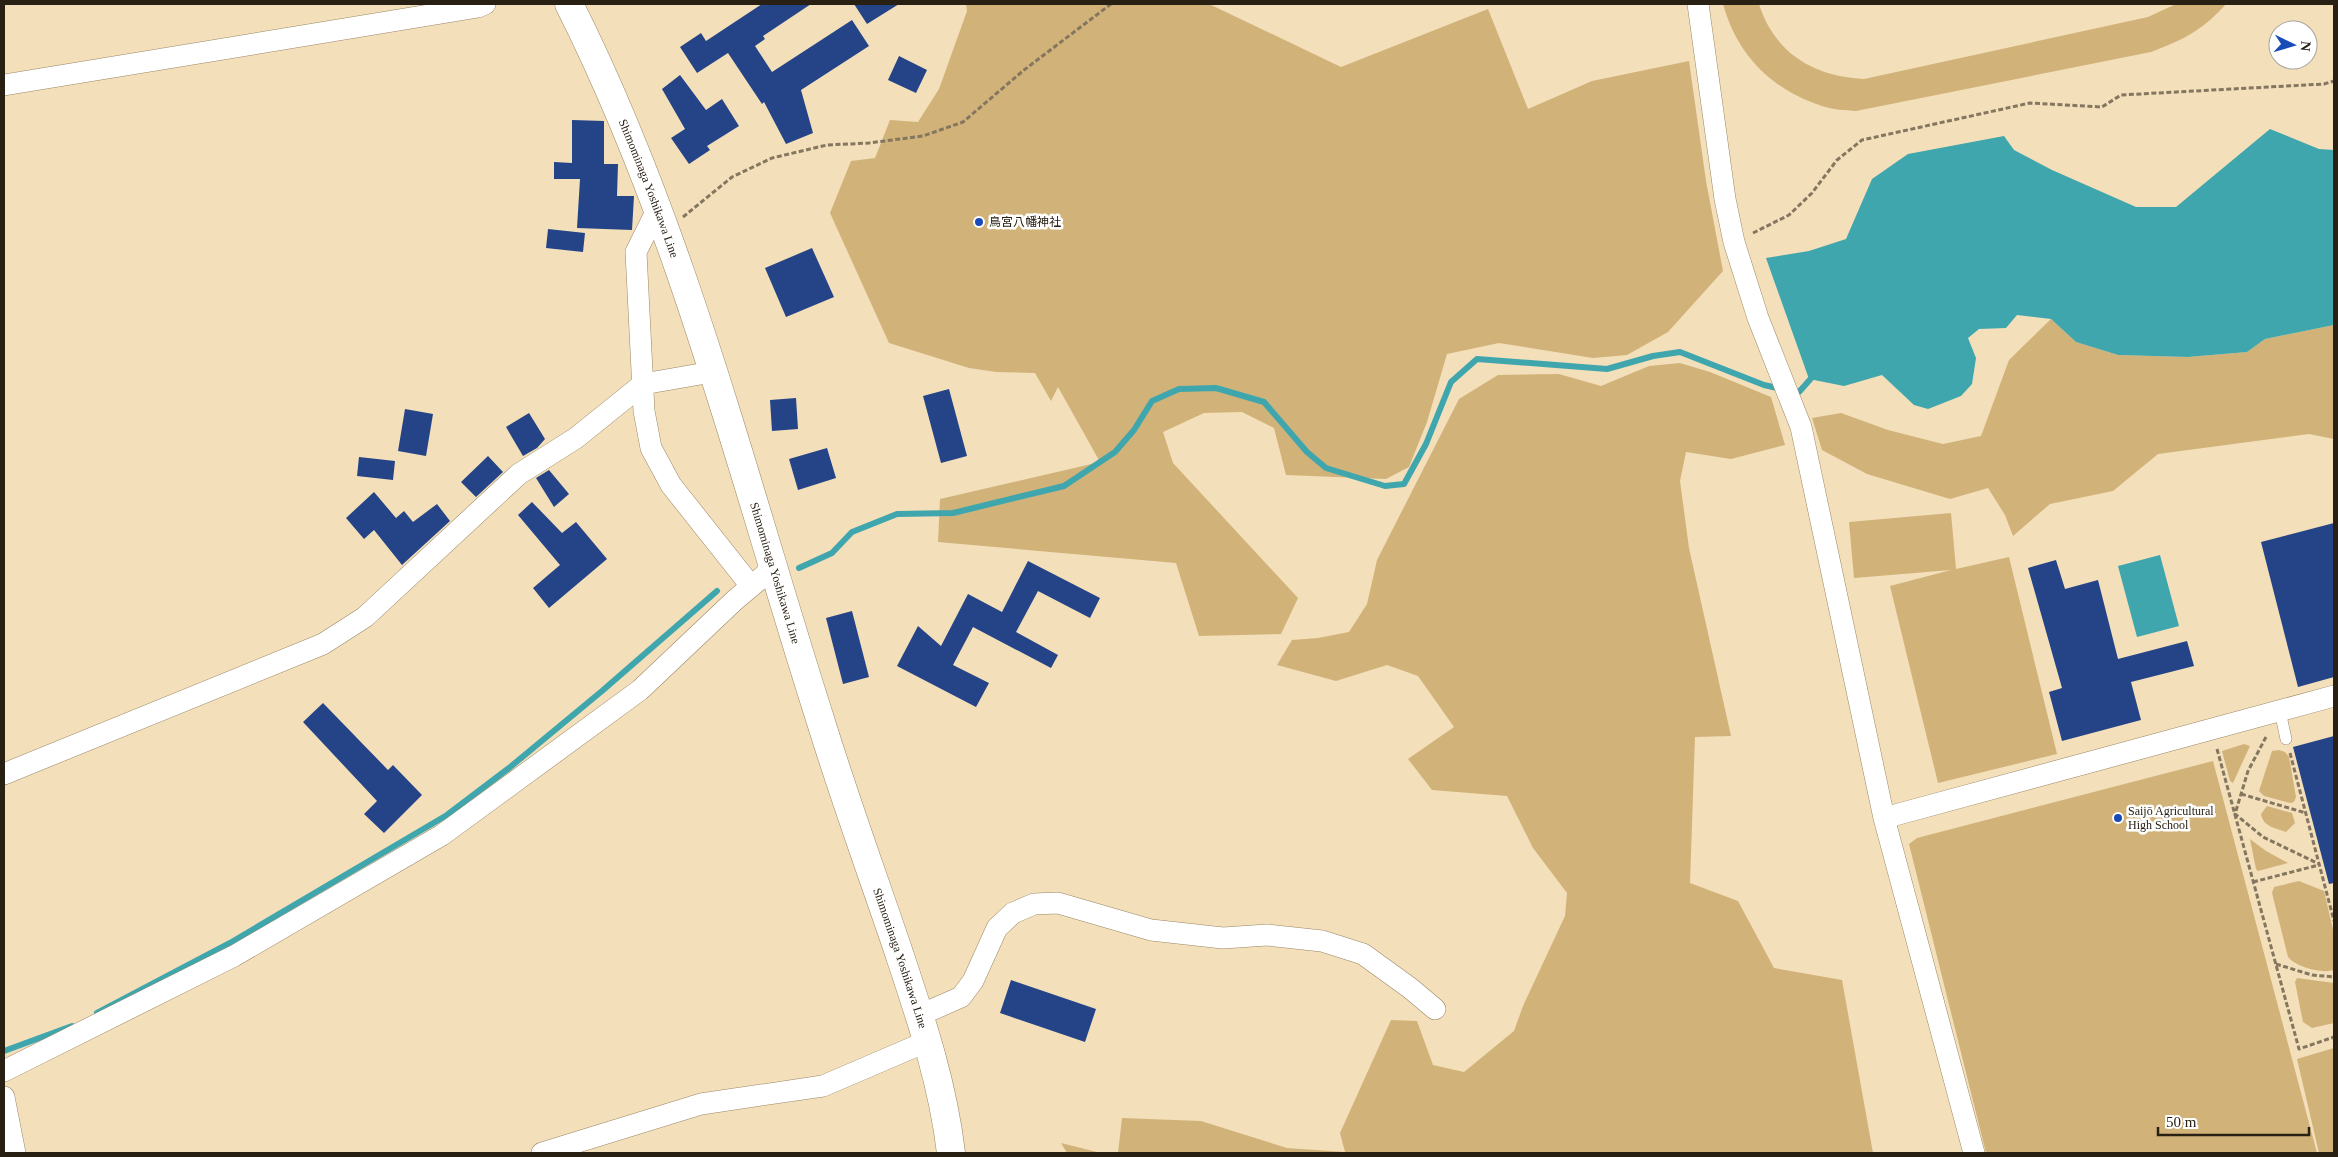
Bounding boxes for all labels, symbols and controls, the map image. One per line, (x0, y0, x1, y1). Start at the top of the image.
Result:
north arrow (2268, 20, 2318, 70)
text: N (2298, 40, 2313, 52)
street label: Shimominaga Yoshikawa Line (616, 117, 682, 259)
place label: 鳥宮八幡神社 (989, 215, 1061, 229)
marker: 鳥宮八幡神社 (973, 216, 985, 228)
street label: Shimominaga Yoshikawa Line (747, 501, 803, 645)
place label: Saijō Agricultural High School (2128, 804, 2214, 832)
marker: Saijō Agricultural High School (2112, 812, 2124, 824)
street label: Shimominaga Yoshikawa Line (870, 886, 930, 1030)
scale bar (2158, 1104, 2309, 1136)
text: 50 m (2166, 1114, 2197, 1130)

